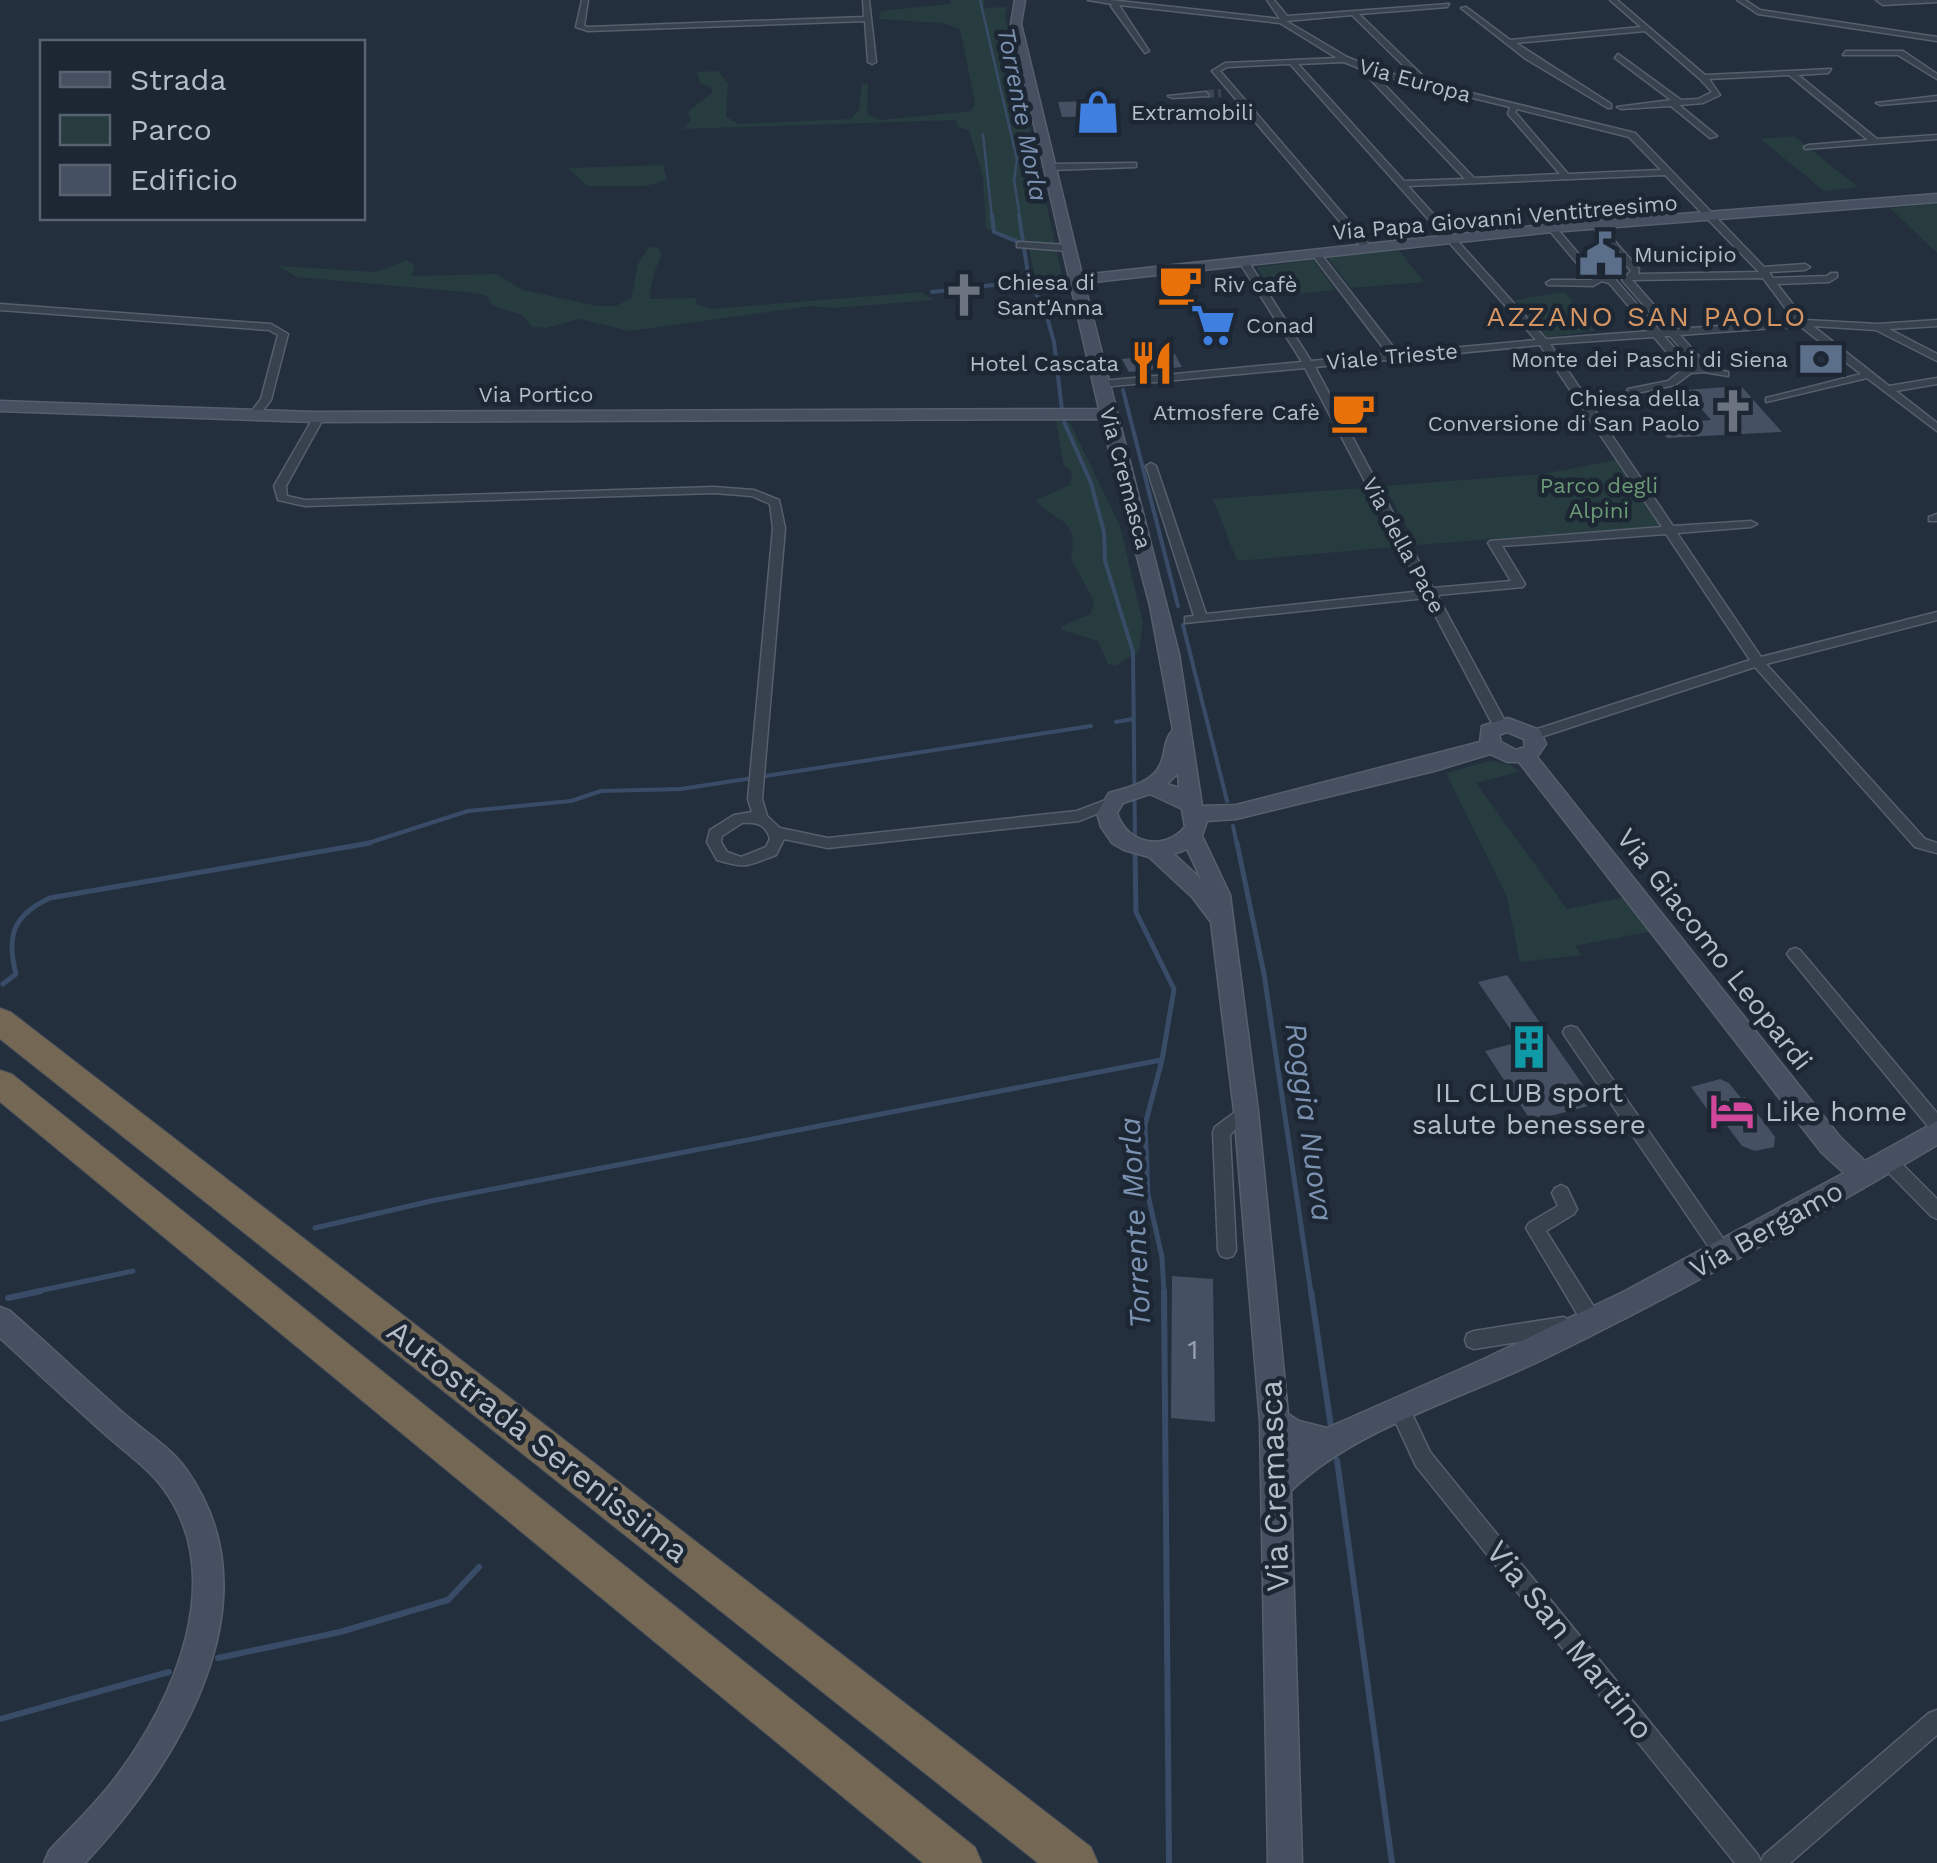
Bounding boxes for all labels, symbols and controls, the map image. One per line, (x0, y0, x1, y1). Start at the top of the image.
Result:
water label: Torrente Morla (991, 25, 1054, 203)
legend (40, 40, 365, 220)
street label: Via Europa (1356, 54, 1474, 107)
text: Strada (130, 62, 226, 97)
shop icon: Extramobili (1074, 88, 1122, 136)
place label: Extramobili (1131, 100, 1254, 125)
text: Parco (130, 112, 212, 147)
text: Edificio (130, 162, 238, 197)
street label: Via Papa Giovanni Ventitreesimo (1331, 190, 1679, 245)
public building icon: Municipio (1577, 230, 1625, 278)
place label: Municipio (1634, 242, 1737, 267)
cafe icon: Riv cafè (1156, 260, 1204, 308)
place label: Chiesa di Sant'Anna (997, 270, 1103, 320)
church icon: Chiesa di Sant'Anna (940, 271, 988, 319)
place label: Riv cafè (1213, 272, 1297, 297)
district label: AZZANO SAN PAOLO (1486, 300, 1808, 333)
supermarket icon: Conad (1189, 301, 1237, 349)
place label: Conad (1246, 313, 1314, 338)
bank icon: Monte dei Paschi di Siena (1797, 335, 1845, 383)
street label: Viale Trieste (1325, 338, 1459, 375)
restaurant icon: Hotel Cascata (1128, 339, 1176, 387)
place label: Monte dei Paschi di Siena (1511, 347, 1788, 372)
place label: Hotel Cascata (970, 351, 1119, 376)
street label: Via Portico (479, 382, 593, 407)
place label: Chiesa della Conversione di San Paolo (1428, 386, 1700, 436)
church icon: Chiesa della Conversione di San Paolo (1709, 387, 1757, 435)
cafe icon: Atmosfere Cafè (1329, 388, 1377, 436)
place label: Atmosfere Cafè (1153, 400, 1320, 425)
street label: Via Cremasca (1095, 404, 1156, 552)
street label: Via della Pace (1357, 473, 1450, 617)
park label: Parco degli Alpini (1540, 473, 1658, 523)
street label: Via Giacomo Leopardi (1610, 822, 1819, 1077)
water label: Roggia Nuova (1278, 1020, 1341, 1223)
building icon: IL CLUB sport salute benessere (1505, 1023, 1553, 1071)
place label: IL CLUB sport salute benessere (1412, 1076, 1646, 1141)
hotel icon: Like home (1708, 1087, 1756, 1135)
place label: Like home (1765, 1095, 1907, 1128)
water label: Torrente Morla (1111, 1116, 1158, 1330)
street label: Via Bergamo (1684, 1174, 1848, 1285)
street label: Autostrada Serenissima (380, 1312, 696, 1570)
house number: 1 (1188, 1333, 1198, 1366)
street label: Via Cremasca (1251, 1379, 1297, 1593)
street label: Via San Martino (1478, 1533, 1662, 1747)

